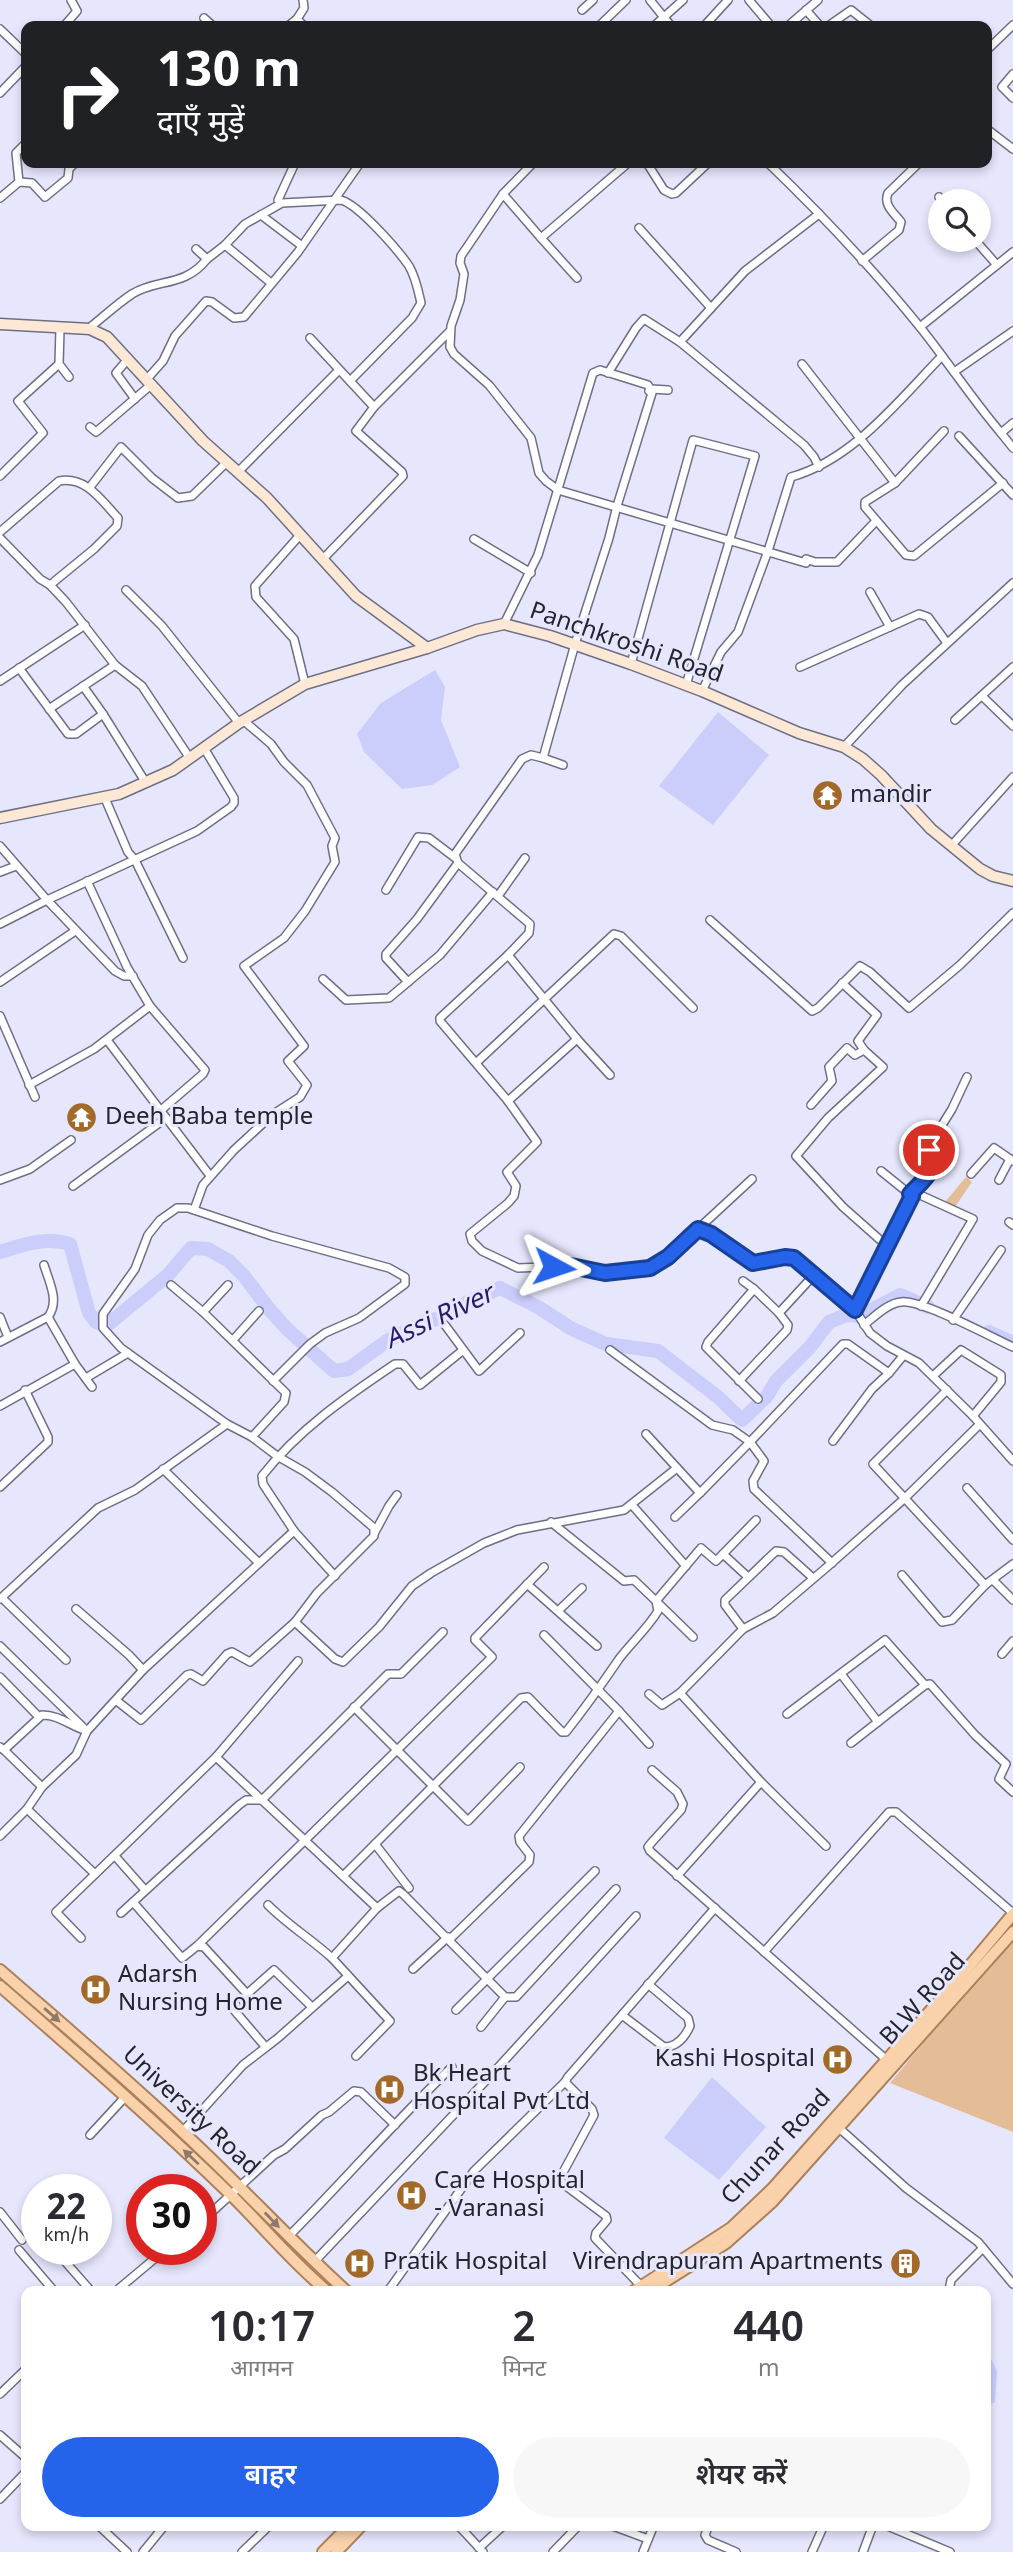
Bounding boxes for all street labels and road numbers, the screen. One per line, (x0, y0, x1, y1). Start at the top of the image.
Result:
street label: Panchkroshi Road (525, 596, 727, 692)
street label: BLW Road (874, 1947, 974, 2053)
street label: University Road (114, 2040, 266, 2184)
street label: Chunar Road (715, 2083, 839, 2213)

